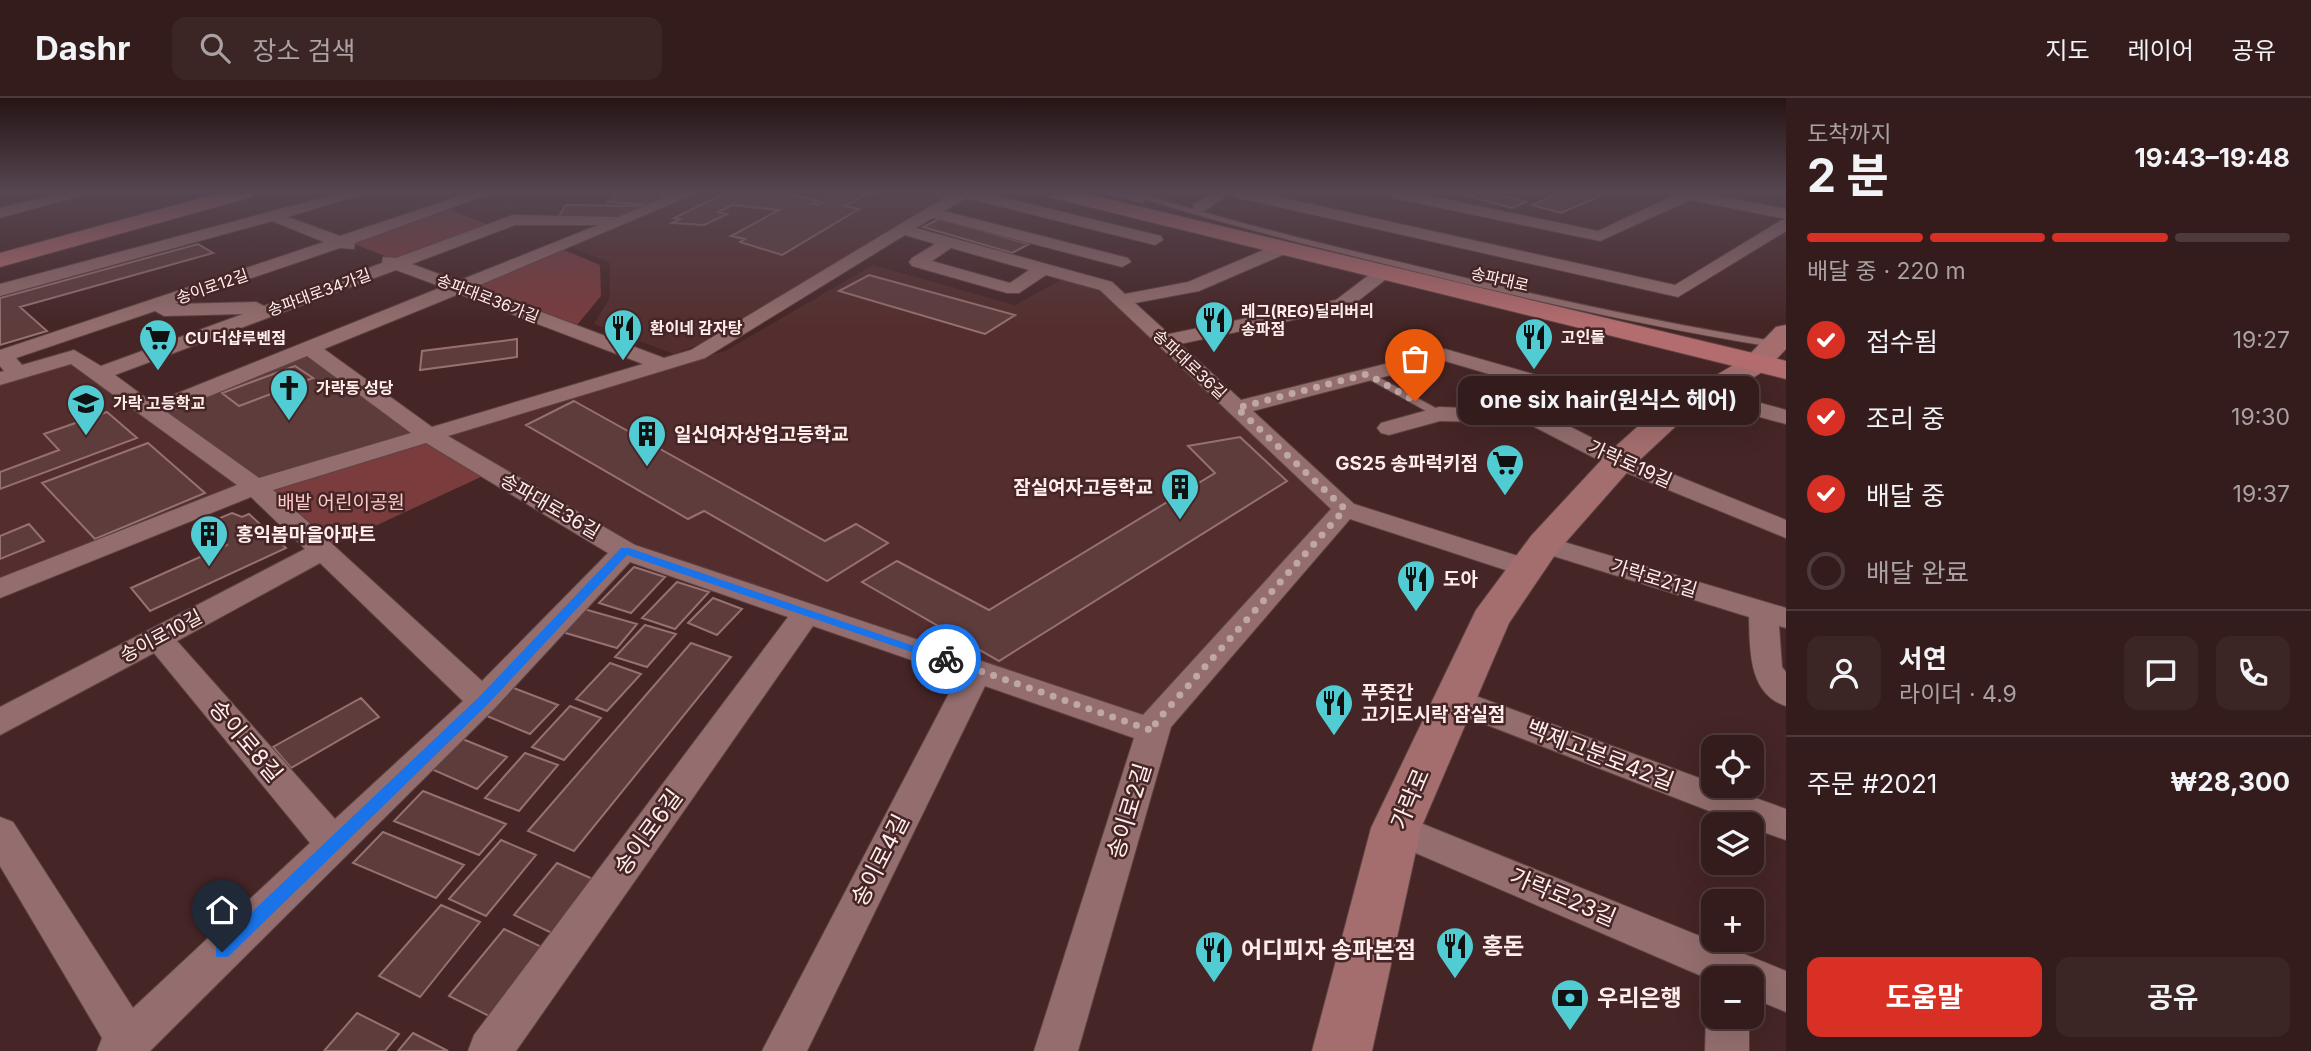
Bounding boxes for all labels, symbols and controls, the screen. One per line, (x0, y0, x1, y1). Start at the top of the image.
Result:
search box (172, 17, 662, 80)
text: Dashr (35, 28, 130, 68)
icon: search (196, 29, 234, 67)
text: 장소 검색 (252, 35, 355, 66)
text: 지도 (2045, 36, 2090, 65)
text: 레이어 (2128, 36, 2194, 65)
text: 공유 (2232, 36, 2276, 65)
text: 도착까지 (1807, 120, 1892, 148)
text: 19:43–19:48 (2135, 142, 2290, 173)
text: 2 분 (1807, 147, 1889, 203)
text: 배달 중 · 220 m (1807, 257, 1966, 285)
street label: 송파대로 (1469, 263, 1531, 295)
street label: 송이로12길 (173, 264, 251, 308)
street label: 송파대로34가길 (265, 264, 373, 320)
street label: 송파대로36가길 (434, 269, 542, 327)
restaurant icon: 레그(REG)딜리버리 송파점 (1193, 299, 1235, 354)
place label: 레그(REG)딜리버리 송파점 (1241, 301, 1374, 339)
restaurant icon: 환이네 감자탕 (602, 307, 644, 362)
restaurant icon: 고인돌 (1513, 316, 1555, 371)
supermarket icon: CU 더샵루벤점 (137, 317, 179, 372)
place label: 환이네 감자탕 (650, 318, 742, 338)
icon: check (1807, 321, 1845, 359)
street label: 송파대로36길 (1149, 325, 1231, 403)
text: 접수됨 (1866, 326, 1938, 357)
text: 19:27 (2233, 326, 2290, 354)
place label: 고인돌 (1561, 327, 1605, 347)
place label: CU 더샵루벤점 (185, 328, 286, 348)
pin (1385, 329, 1445, 401)
icon: bag (1396, 340, 1434, 378)
church icon: 가락동 성당 (268, 367, 310, 422)
callout: one six hair(원식스 헤어) (1457, 376, 1758, 426)
place label: 가락동 성당 (316, 378, 394, 398)
school or university icon: 가락 고등학교 (65, 382, 107, 437)
text: one six hair(원식스 헤어) (1480, 386, 1737, 414)
place label: 가락 고등학교 (113, 393, 205, 413)
icon: check (1807, 398, 1845, 436)
text: 조리 중 (1866, 403, 1945, 434)
text: 19:30 (2231, 403, 2290, 431)
building icon: 일신여자상업고등학교 (626, 413, 668, 468)
place label: 일신여자상업고등학교 (674, 423, 849, 446)
street label: 가락로19길 (1584, 435, 1676, 493)
supermarket icon: GS25 송파럭키점 (1484, 442, 1526, 497)
place label: GS25 송파럭키점 (1335, 452, 1478, 475)
building icon: 잠실여자고등학교 (1159, 466, 1201, 521)
street label: 송파대로36길 (496, 468, 604, 544)
icon: check (1807, 475, 1845, 513)
place label: 잠실여자고등학교 (1013, 476, 1153, 499)
text: 배달 중 (1866, 480, 1945, 511)
text: 19:37 (2233, 480, 2290, 508)
park label: 배밭 어린이공원 (277, 491, 405, 514)
building icon: 홍익봄마을아파트 (188, 513, 230, 568)
place label: 홍익봄마을아파트 (236, 523, 376, 546)
street label: 가락로21길 (1608, 554, 1700, 602)
text: 배달 완료 (1866, 557, 1969, 588)
restaurant icon: 도아 (1395, 558, 1437, 613)
place label: 도아 (1443, 568, 1478, 591)
street label: 송이로10길 (116, 605, 206, 667)
courier (911, 624, 981, 694)
button: person (1807, 636, 1881, 710)
button: chat (2124, 636, 2198, 710)
button: phone (2216, 636, 2290, 710)
icon: bike (927, 640, 965, 678)
text: 서연 (1899, 643, 1947, 674)
text: 라이더 · 4.9 (1899, 680, 2017, 708)
place label: 푸줏간 고기도시락 잠실점 (1361, 681, 1505, 726)
restaurant icon: 푸줏간 고기도시락 잠실점 (1313, 682, 1355, 737)
street label: 송이로8길 (203, 694, 289, 788)
street label: 백제고분로42길 (1522, 714, 1678, 796)
map controls (1701, 735, 1764, 1029)
button: locate (1701, 735, 1764, 798)
street label: 송이로2길 (1101, 760, 1157, 862)
street label: 가락로 (1385, 764, 1435, 834)
text: ₩28,300 (2170, 766, 2290, 797)
text: 주문 #2021 (1807, 768, 1937, 799)
street label: 송이로6길 (608, 784, 688, 880)
street label: 송이로4길 (845, 809, 915, 911)
button: layers (1701, 812, 1764, 875)
street label: 가락로23길 (1506, 862, 1620, 932)
pin (192, 880, 252, 952)
button: + (1701, 889, 1764, 952)
icon: home (203, 891, 241, 929)
restaurant icon: 홍돈 (1434, 925, 1476, 980)
restaurant icon: 어디피자 송파본점 (1193, 929, 1235, 984)
place label: 홍돈 (1482, 932, 1524, 960)
place label: 어디피자 송파본점 (1241, 936, 1416, 964)
button: 도움말 (1807, 957, 2042, 1037)
button: 공유 (2056, 957, 2290, 1037)
button: − (1701, 966, 1764, 1029)
bank icon: 우리은행 (1549, 977, 1591, 1032)
place label: 우리은행 (1597, 984, 1682, 1012)

